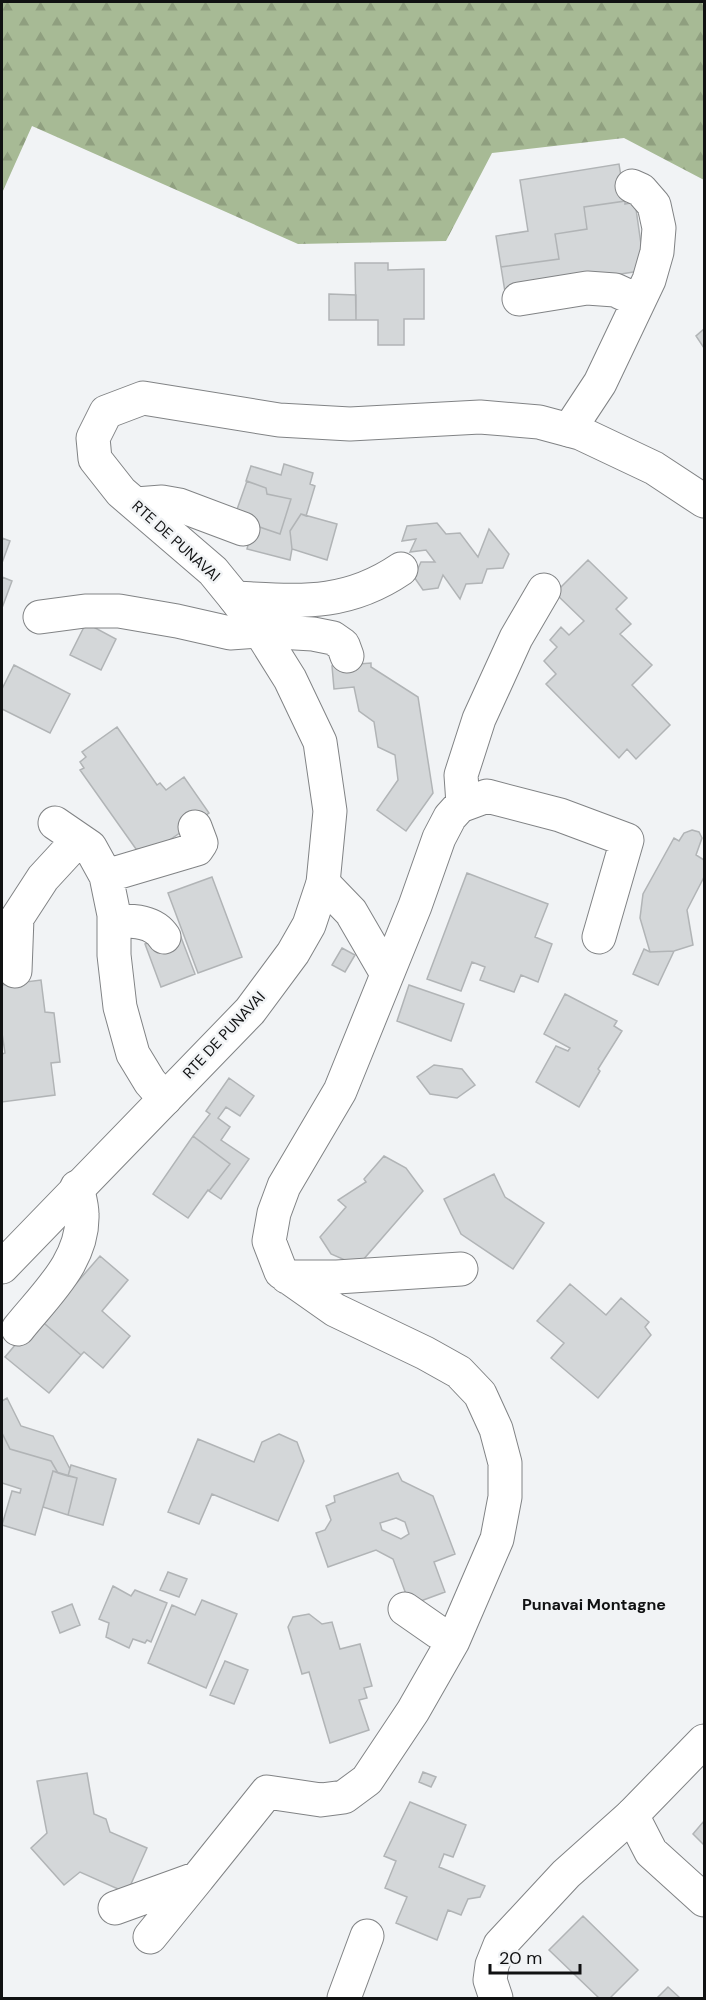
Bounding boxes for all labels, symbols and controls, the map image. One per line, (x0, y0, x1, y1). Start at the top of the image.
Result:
street label: RTE DE PUNAVAI (128, 496, 224, 586)
street label: RTE DE PUNAVAI (178, 987, 270, 1083)
district label: Punavai Montagne (522, 1594, 666, 1615)
scale bar (490, 1937, 580, 1975)
text: 20 m (499, 1946, 542, 1970)

